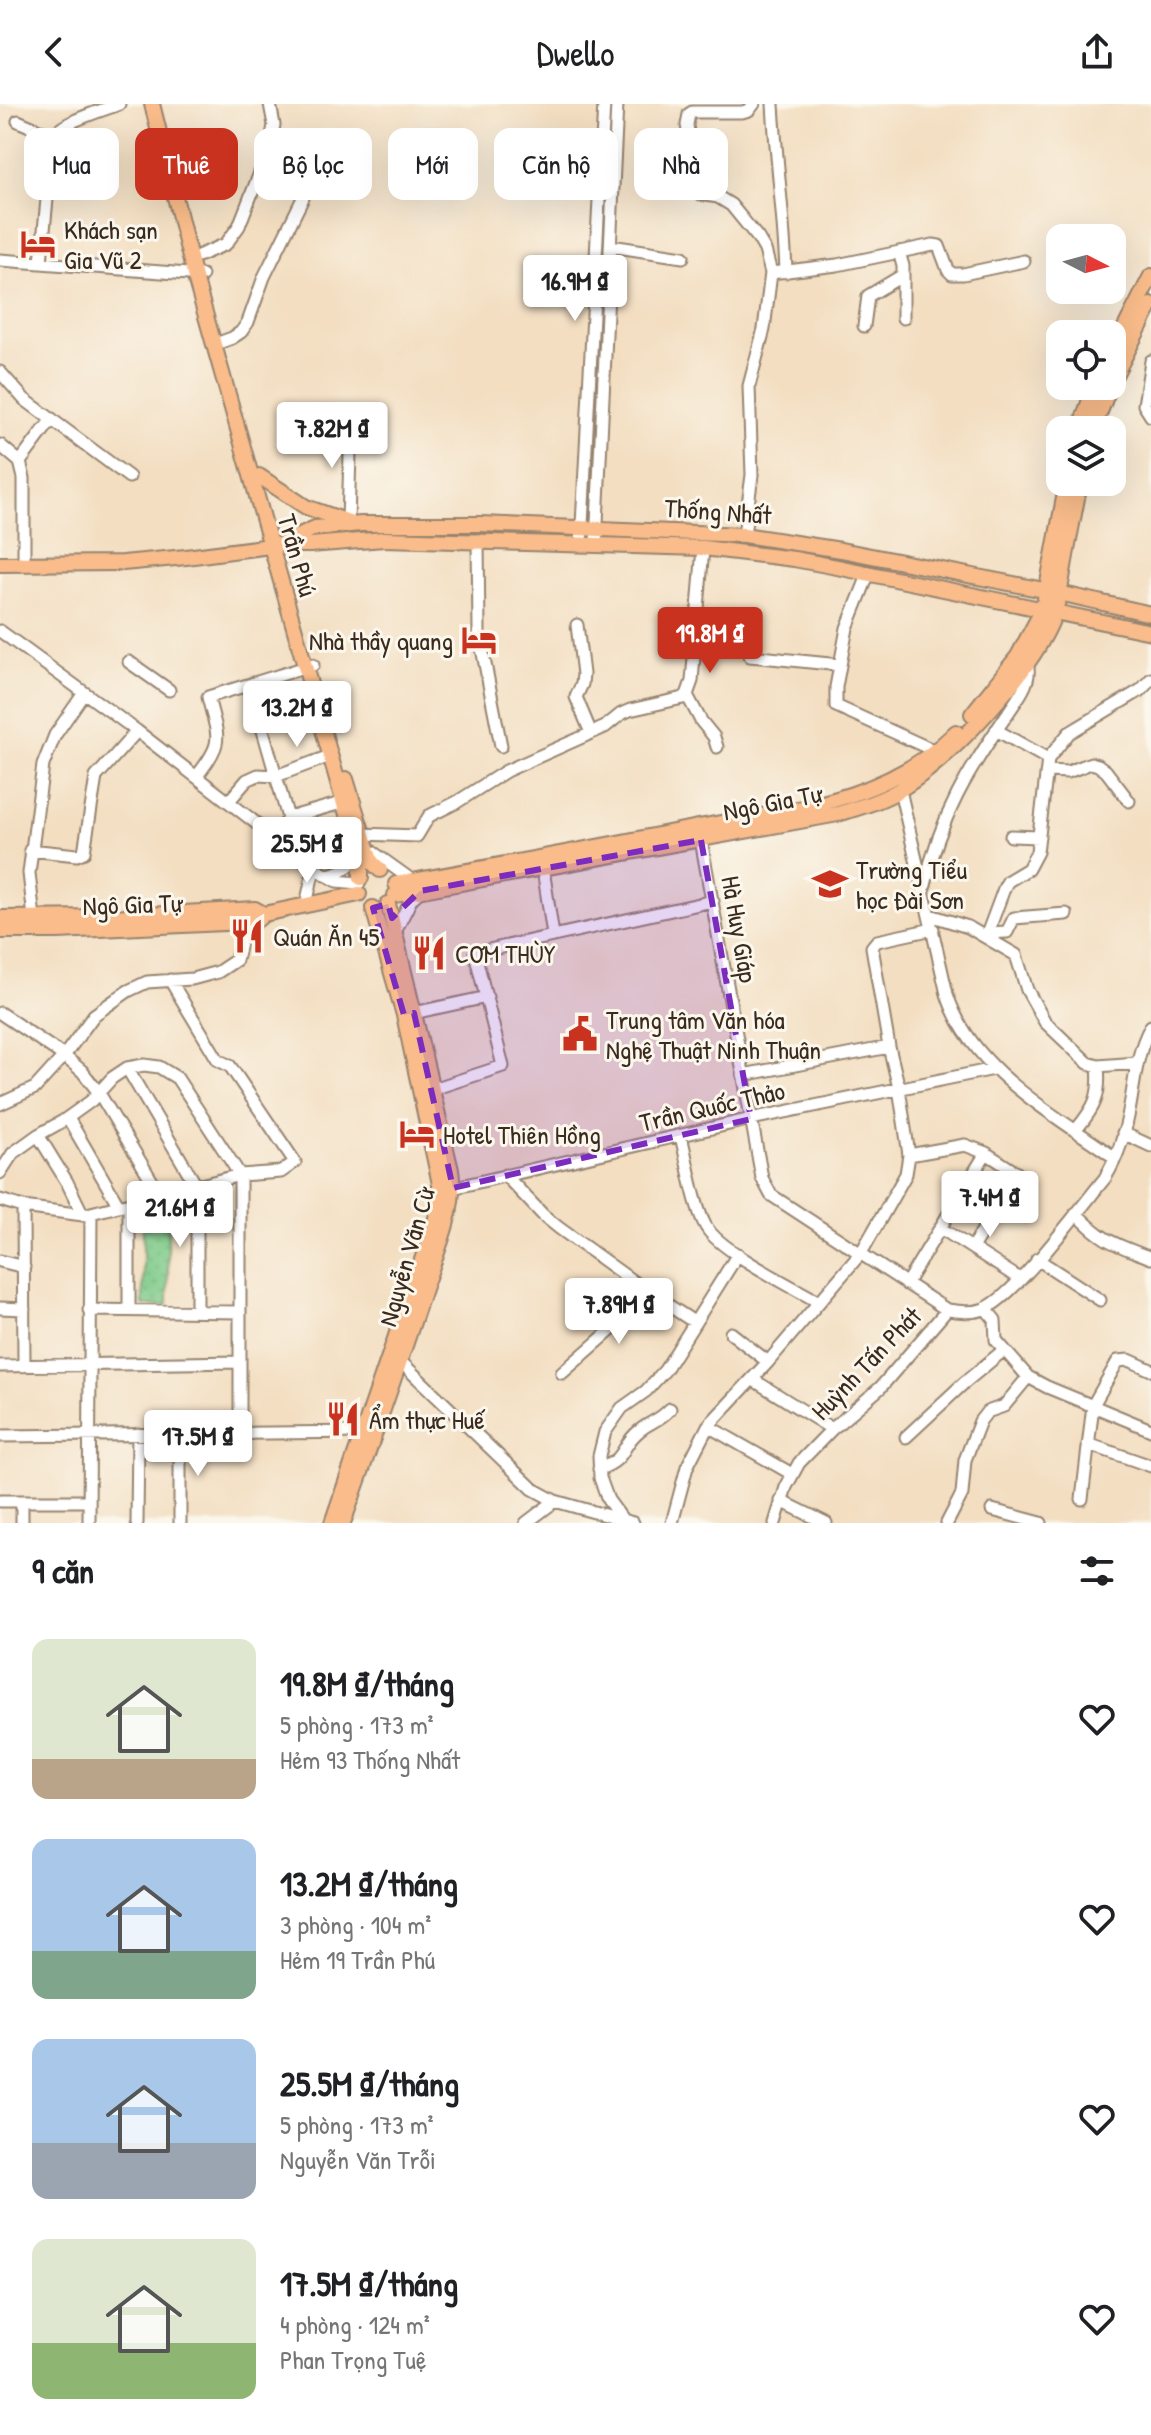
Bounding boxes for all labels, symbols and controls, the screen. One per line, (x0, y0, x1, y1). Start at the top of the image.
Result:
text: Dwello (536, 28, 615, 77)
icon: back (32, 30, 76, 74)
icon: share (1075, 30, 1119, 74)
chip: Mua (24, 128, 119, 200)
chip: Thuê (135, 128, 238, 200)
chip: Bộ lọc (254, 128, 372, 200)
chip: Mới (388, 128, 478, 200)
chip: Căn hộ (494, 128, 618, 200)
chip: Nhà (634, 128, 728, 200)
place label: Khách sạn Gia Vũ 2 (64, 212, 158, 277)
north arrow (1046, 224, 1126, 304)
map controls (1046, 224, 1126, 496)
hotel icon: Khách sạn Gia Vũ 2 (19, 225, 57, 263)
pin: 16.9M ₫ (501, 255, 649, 323)
text: 16.9M ₫ (541, 263, 609, 298)
button: locate (1046, 320, 1126, 400)
pin: 7.82M ₫ (258, 402, 406, 470)
text: 7.82M ₫ (295, 410, 369, 445)
button: layers (1046, 416, 1126, 496)
street label: Thống Nhất (664, 490, 774, 532)
street label: Trần Phú (270, 510, 326, 600)
pin: 19.8M ₫ (636, 607, 784, 675)
text: 19.8M ₫ (676, 615, 744, 650)
hotel icon: Nhà thầy quang (460, 621, 498, 659)
place label: Nhà thầy quang (309, 623, 453, 658)
pin: 13.2M ₫ (223, 681, 371, 749)
text: 13.2M ₫ (261, 689, 333, 724)
street label: Ngô Gia Tự (720, 775, 826, 829)
pin: 25.5M ₫ (233, 817, 381, 885)
text: 25.5M ₫ (271, 825, 343, 860)
place label: Trường Tiểu học Đài Sơn (856, 852, 967, 917)
school or university icon: Trường Tiểu học Đài Sơn (811, 865, 849, 903)
street label: Hà Huy Giáp (713, 873, 767, 985)
street label: Ngô Gia Tự (82, 885, 185, 923)
restaurant icon: Quán Ăn 45 (228, 917, 266, 955)
place label: Quán Ăn 45 (273, 919, 380, 954)
restaurant icon: CƠM THÙY (410, 934, 448, 972)
place label: CƠM THÙY (455, 936, 556, 971)
place label: Trung tâm Văn hóa Nghệ Thuật Ninh Thuận (606, 1002, 821, 1067)
public building icon: Trung tâm Văn hóa Nghệ Thuật Ninh Thuận (561, 1015, 599, 1053)
street label: Trần Quốc Thảo (636, 1072, 788, 1140)
hotel icon: Hotel Thiên Hồng (398, 1115, 436, 1153)
place label: Hotel Thiên Hồng (443, 1117, 601, 1152)
pin: 7.4M ₫ (925, 1171, 1055, 1239)
text: 7.4M ₫ (959, 1179, 1021, 1214)
pin: 21.6M ₫ (106, 1181, 254, 1249)
street label: Nguyễn Văn Cừ (370, 1181, 443, 1330)
text: 21.6M ₫ (145, 1189, 215, 1224)
pin: 7.89M ₫ (545, 1278, 693, 1346)
text: 7.89M ₫ (583, 1286, 655, 1321)
street label: Huỳnh Tấn Phát (803, 1298, 930, 1427)
restaurant icon: Ẩm thực Huế (324, 1400, 362, 1438)
place label: Ẩm thực Huế (369, 1402, 485, 1437)
pin: 17.5M ₫ (124, 1410, 272, 1478)
text: 17.5M ₫ (162, 1418, 234, 1453)
text: 9 căn (32, 1548, 94, 1594)
icon: filters (1075, 1549, 1119, 1593)
text: 19.8M ₫/tháng (280, 1661, 454, 1707)
icon: home (96, 1671, 192, 1767)
icon: heart (1075, 1697, 1119, 1741)
text: 5 phòng · 173 m² (280, 1707, 434, 1742)
text: Hẻm 93 Thống Nhất (280, 1742, 460, 1777)
text: 13.2M ₫/tháng (280, 1861, 458, 1907)
icon: home (96, 1871, 192, 1967)
icon: heart (1075, 1897, 1119, 1941)
text: 3 phòng · 104 m² (280, 1907, 431, 1942)
text: Hẻm 19 Trần Phú (280, 1942, 435, 1977)
text: 25.5M ₫/tháng (280, 2061, 459, 2107)
icon: home (96, 2071, 192, 2167)
icon: heart (1075, 2097, 1119, 2141)
text: 5 phòng · 173 m² (280, 2107, 434, 2142)
text: Nguyễn Văn Trỗi (280, 2142, 436, 2177)
text: 17.5M ₫/tháng (280, 2261, 458, 2307)
icon: home (96, 2271, 192, 2367)
icon: heart (1075, 2297, 1119, 2341)
text: 4 phòng · 124 m² (280, 2307, 430, 2342)
text: Phan Trọng Tuệ (280, 2342, 426, 2377)

